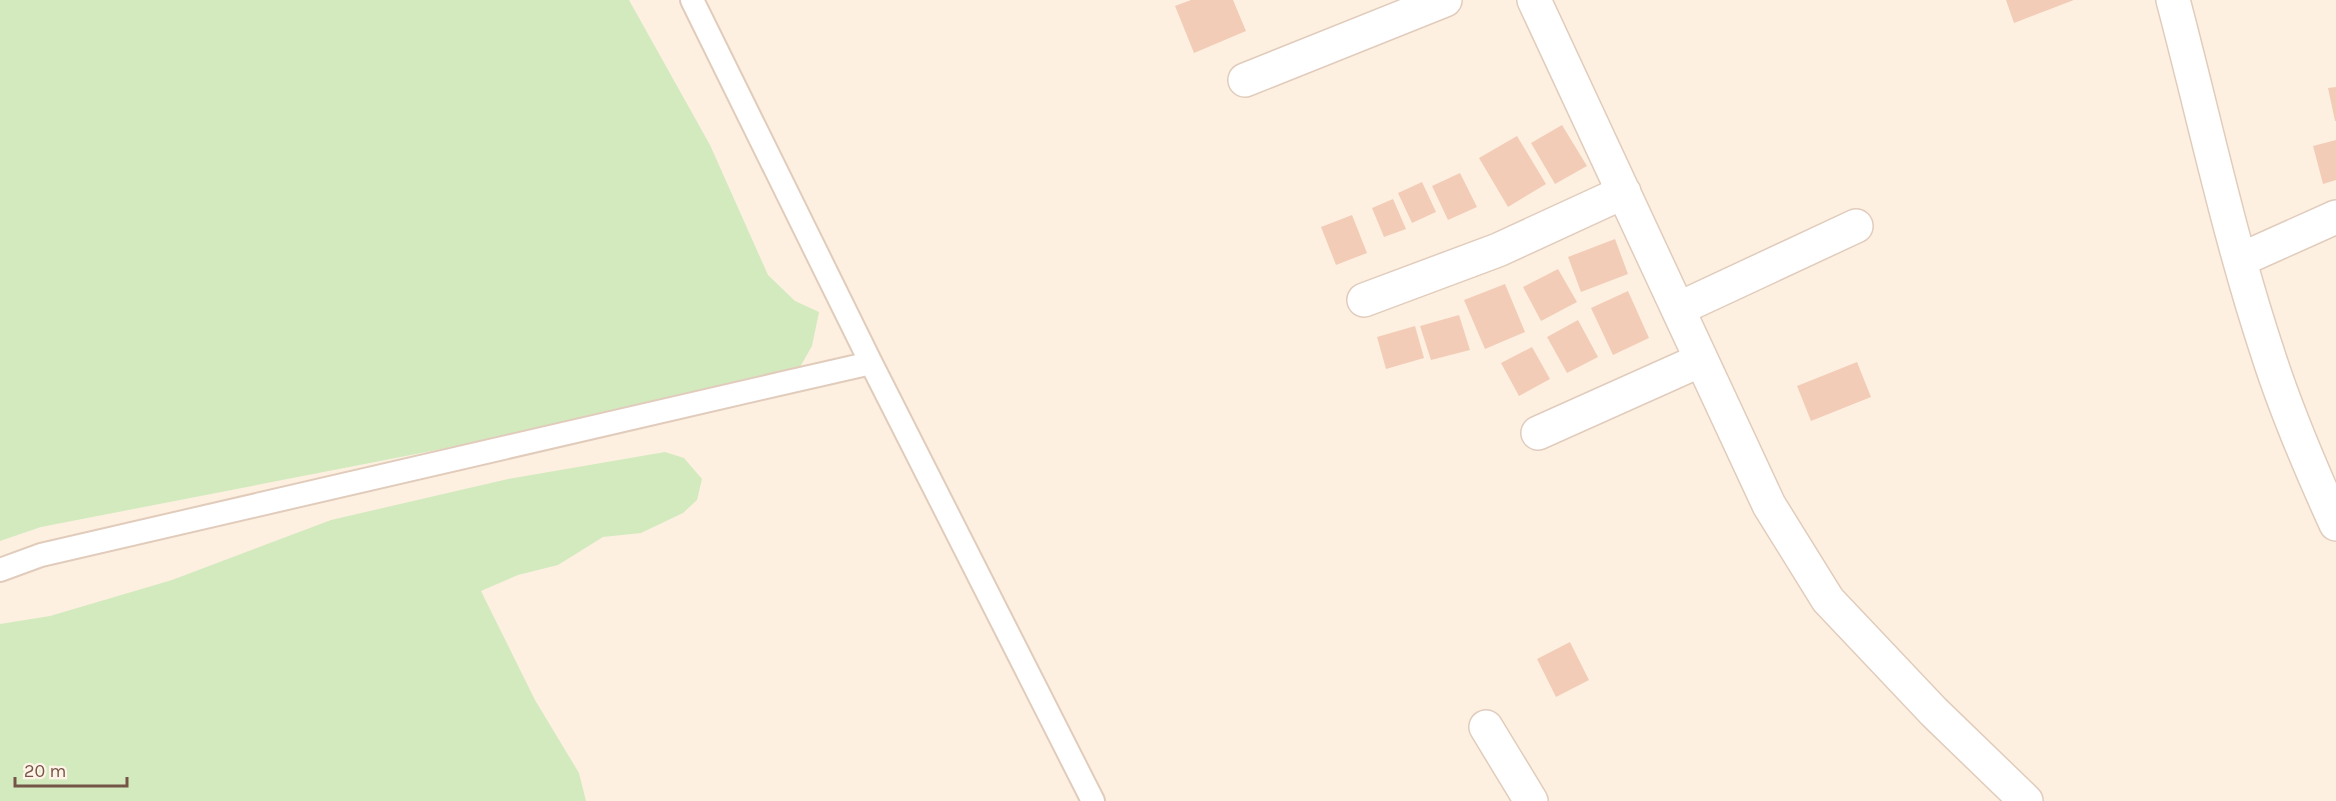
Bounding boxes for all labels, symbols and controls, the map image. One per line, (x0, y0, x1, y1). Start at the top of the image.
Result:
scale bar (15, 750, 128, 788)
text: 20 m (24, 760, 66, 782)

